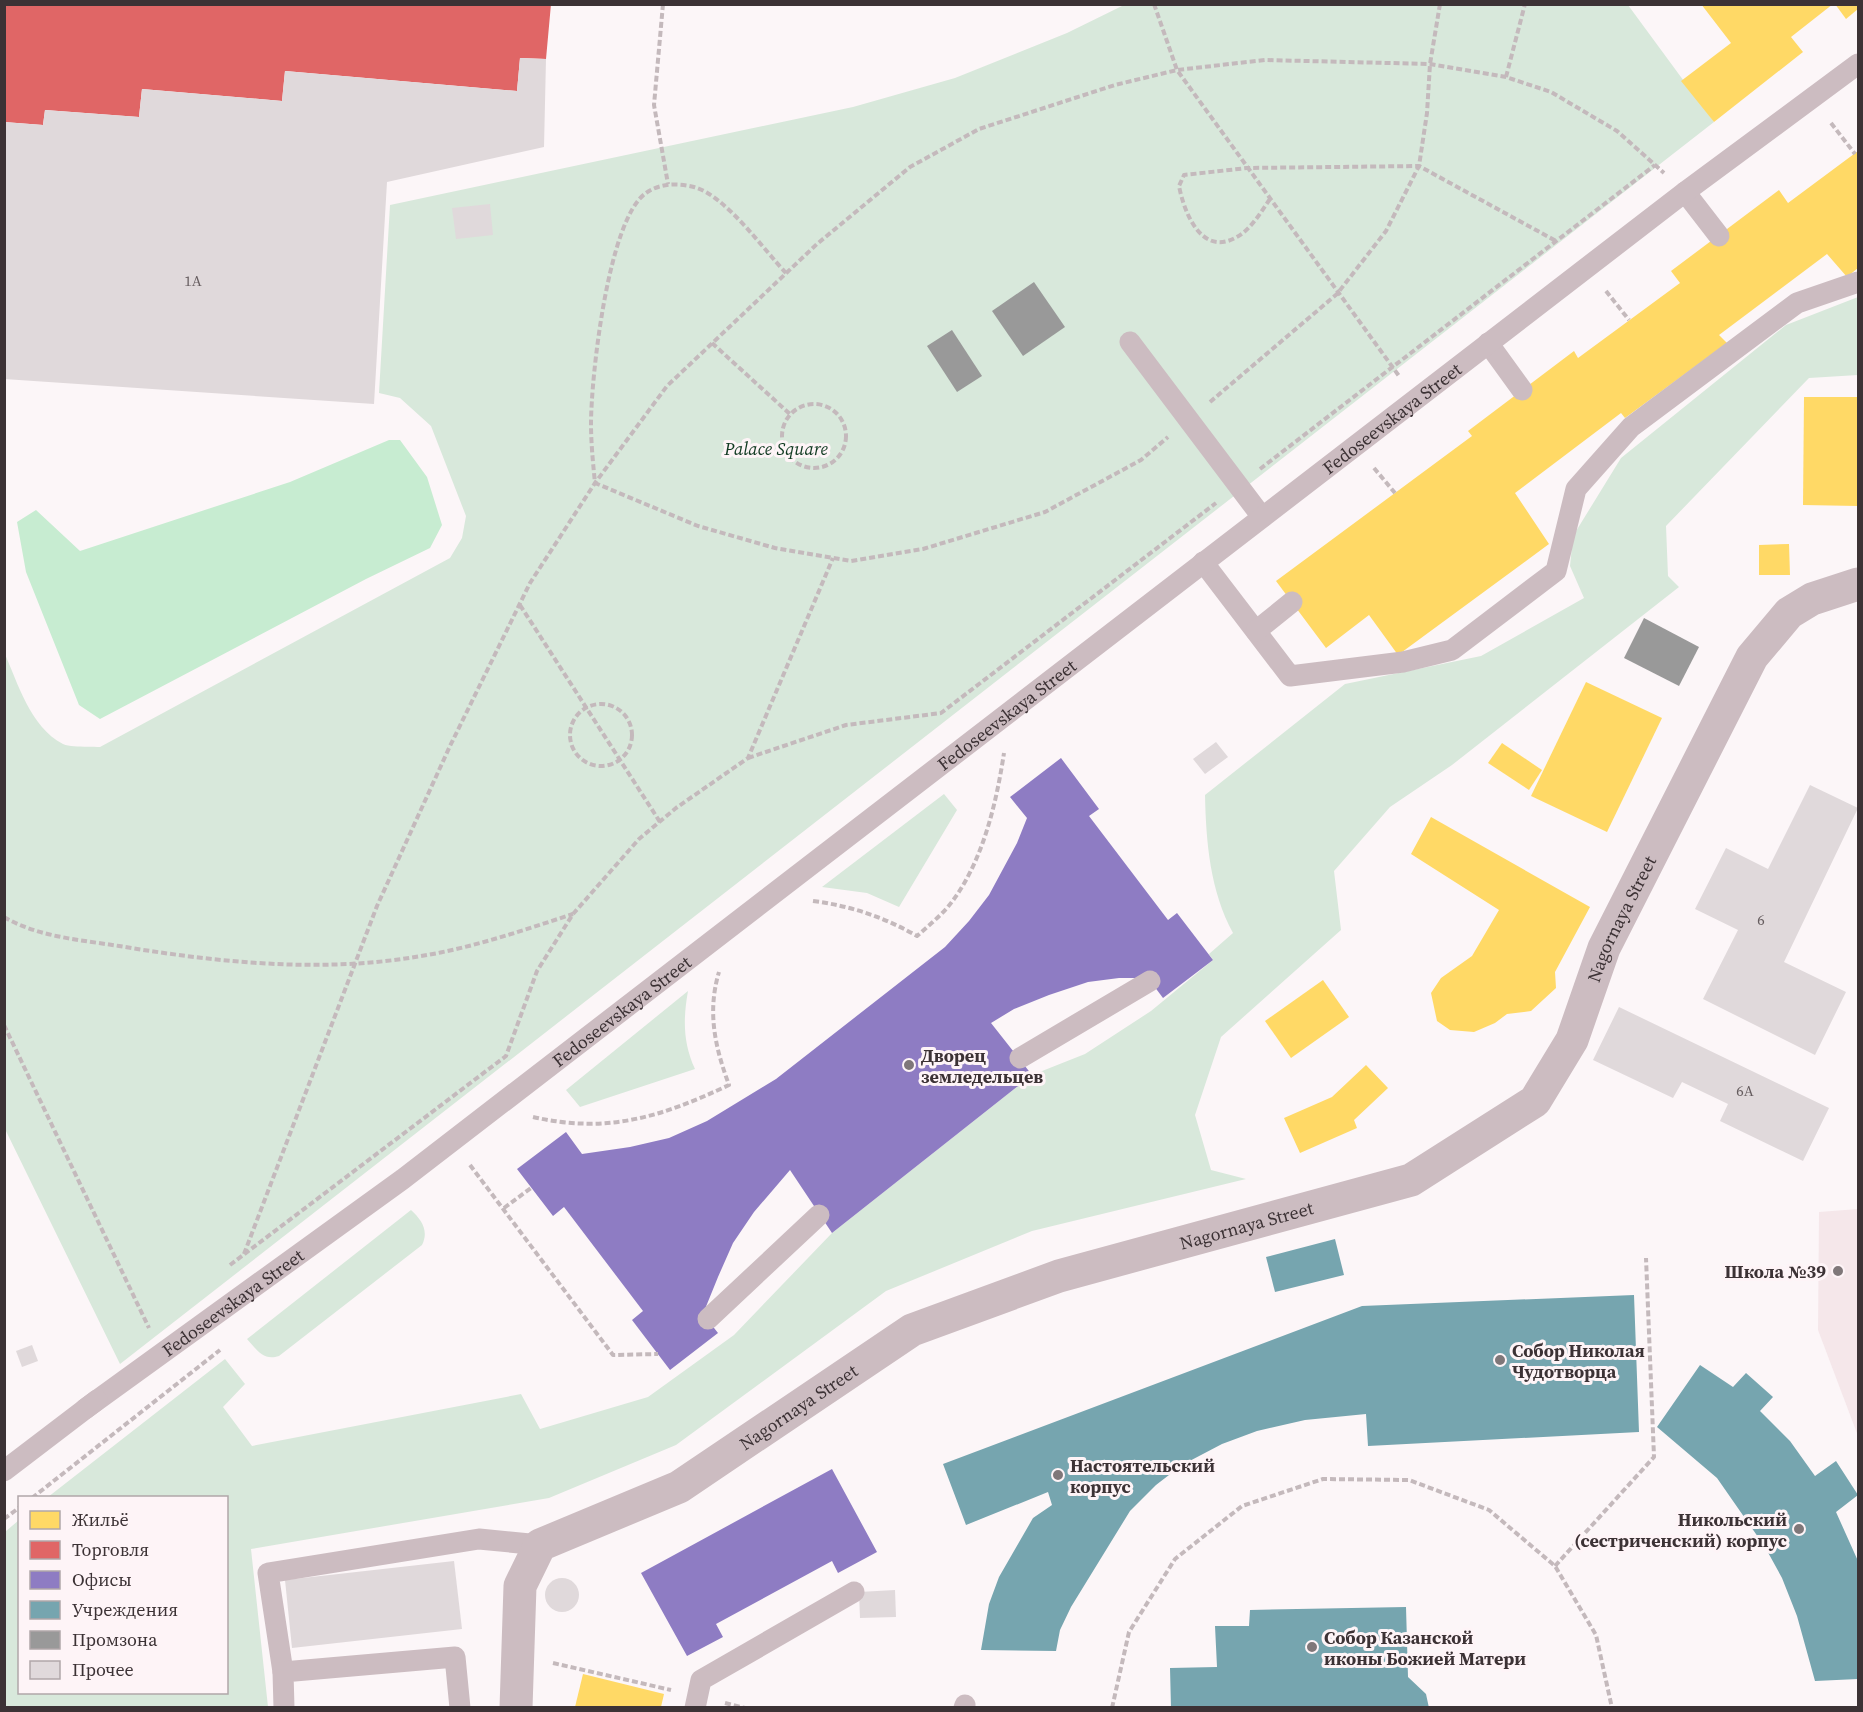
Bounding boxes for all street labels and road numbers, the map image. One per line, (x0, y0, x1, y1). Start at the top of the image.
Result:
street label: Fedoseevskaya Street (1317, 356, 1466, 479)
street label: Fedoseevskaya Street (932, 653, 1081, 776)
street label: Nagornaya Street (1581, 851, 1662, 985)
street label: Fedoseevskaya Street (547, 949, 696, 1072)
street label: Nagornaya Street (1177, 1195, 1316, 1255)
street label: Fedoseevskaya Street (157, 1243, 308, 1362)
street label: Nagornaya Street (734, 1358, 862, 1455)

